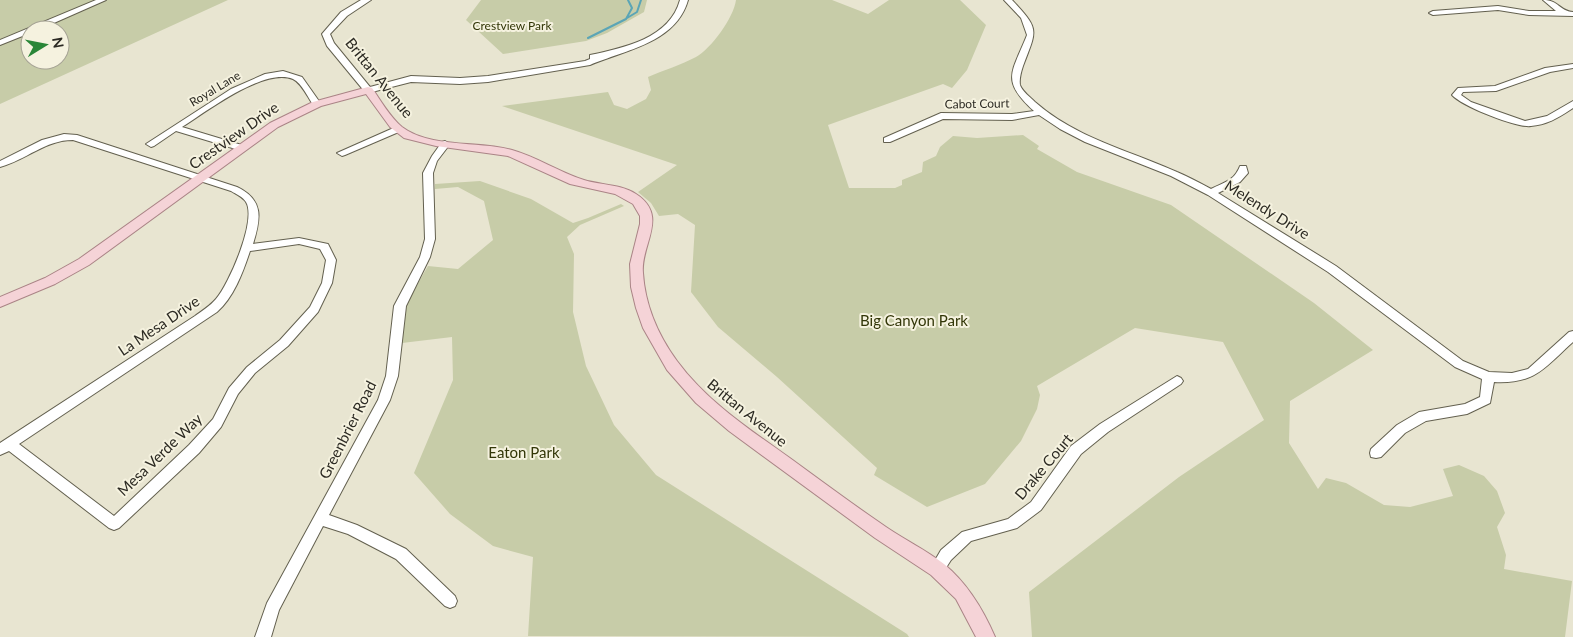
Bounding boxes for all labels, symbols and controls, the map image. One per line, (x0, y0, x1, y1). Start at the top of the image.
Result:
park label: Crestview Park (473, 18, 552, 33)
north arrow (20, 20, 70, 70)
street label: Brittan Avenue (342, 34, 418, 121)
text: N (49, 36, 68, 49)
street label: Royal Lane (187, 68, 243, 110)
street label: Cabot Court (944, 95, 1010, 112)
street label: Crestview Drive (185, 98, 282, 173)
street label: Melendy Drive (1222, 176, 1313, 242)
street label: La Mesa Drive (114, 291, 203, 359)
park label: Big Canyon Park (860, 311, 968, 329)
street label: Brittan Avenue (704, 374, 791, 450)
street label: Greenbrier Road (315, 377, 380, 482)
street label: Mesa Verde Way (113, 409, 206, 499)
street label: Drake Court (1010, 429, 1076, 503)
park label: Eaton Park (488, 443, 560, 461)

